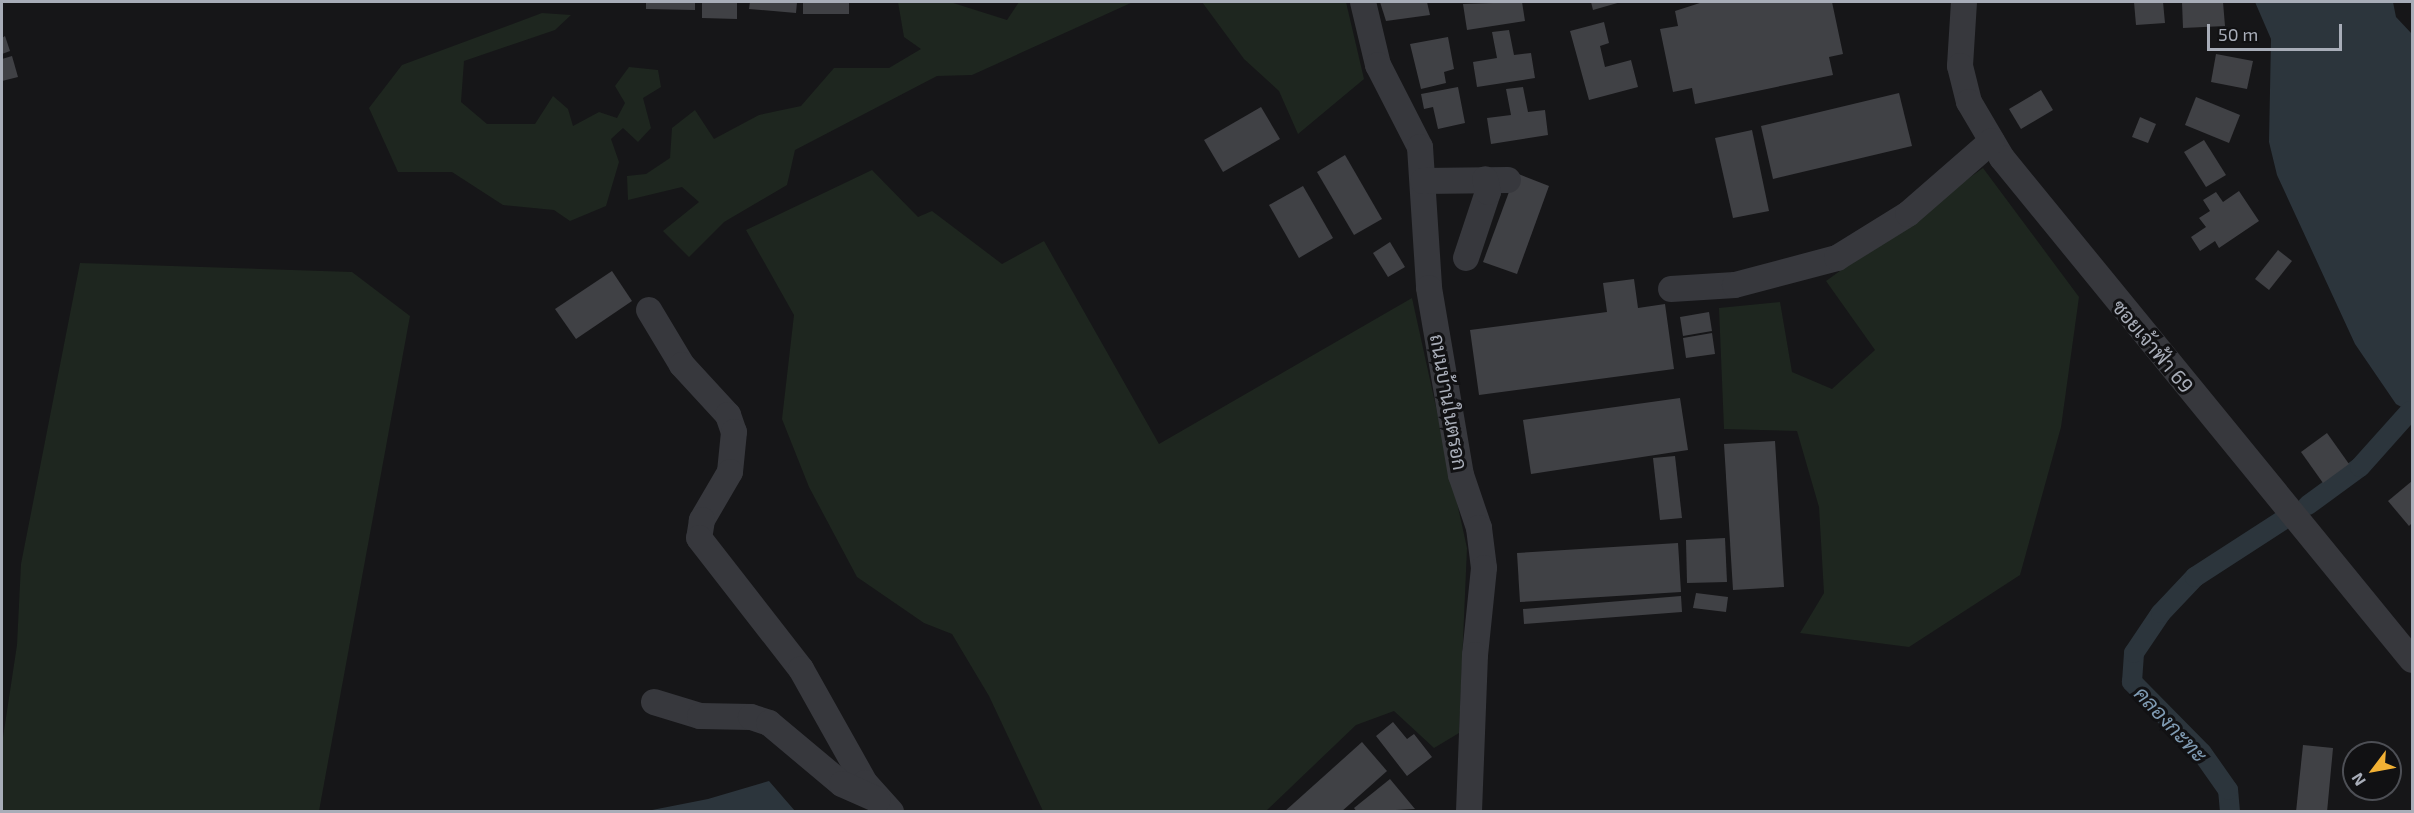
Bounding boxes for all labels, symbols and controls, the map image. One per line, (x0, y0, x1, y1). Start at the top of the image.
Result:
scale bar (2210, 12, 2345, 50)
text: 50 m (2218, 23, 2258, 45)
street label: ซอยเจ้าฟ้า 69 (2107, 295, 2199, 397)
street label: ถนนบ้านในตรอก (1425, 332, 1473, 472)
water label: คลองกะทะ (2129, 681, 2213, 767)
north arrow (2342, 741, 2402, 801)
text: N (2347, 770, 2369, 790)

